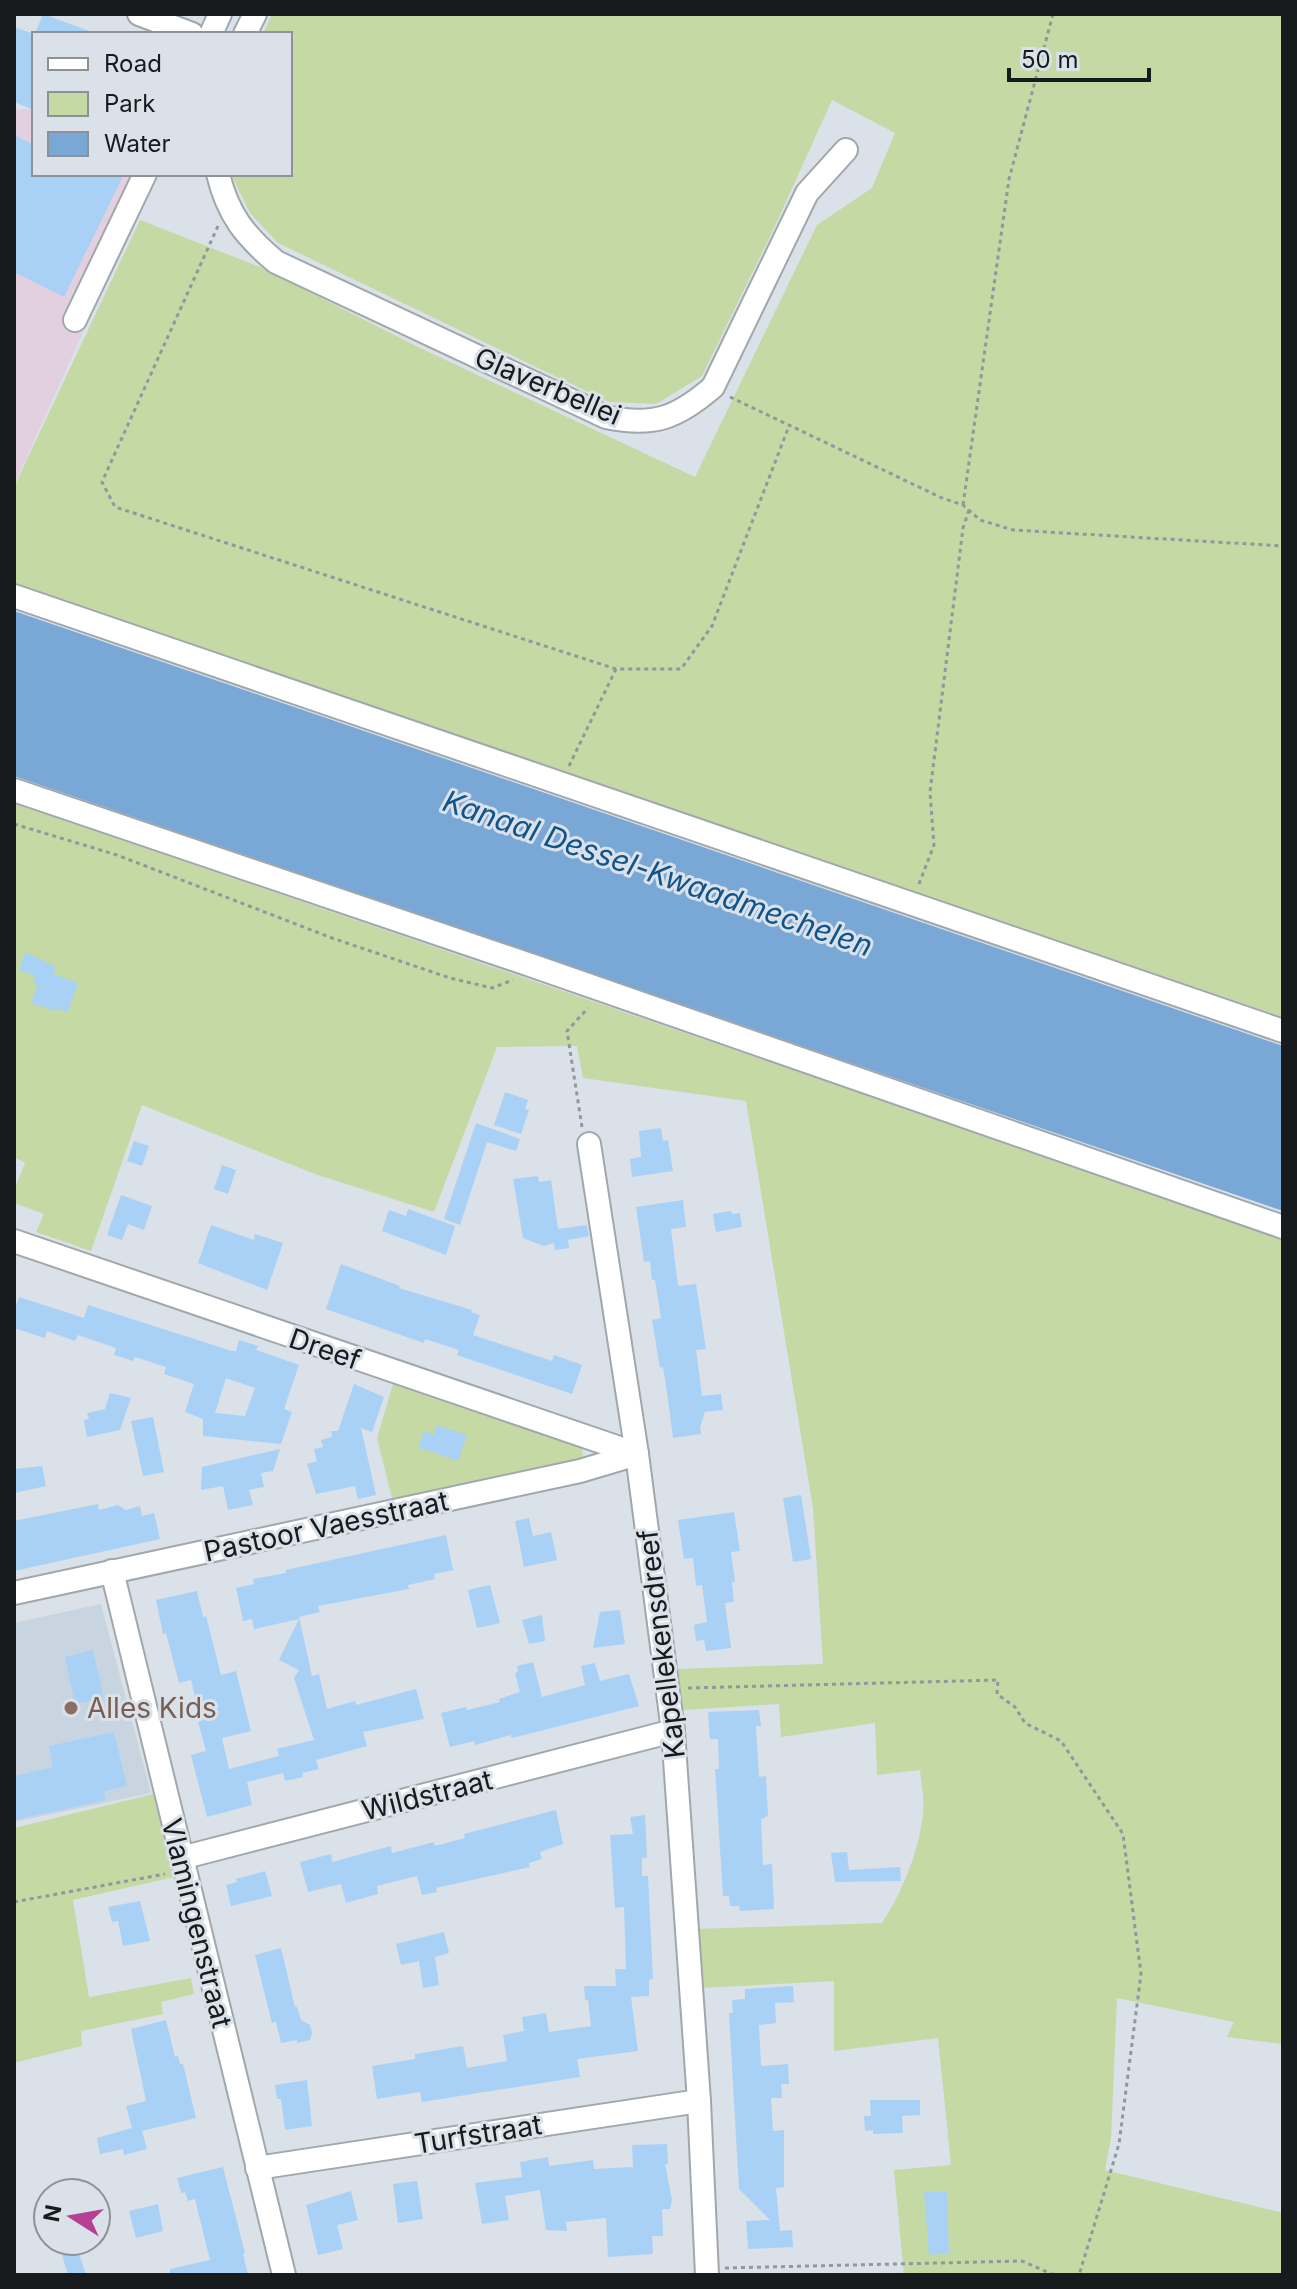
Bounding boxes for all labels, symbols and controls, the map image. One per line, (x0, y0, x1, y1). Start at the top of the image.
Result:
legend (32, 32, 292, 176)
scale bar (1009, 32, 1149, 82)
text: 50 m (1021, 45, 1079, 74)
text: Road (104, 49, 162, 78)
text: Park (104, 89, 155, 118)
text: Water (104, 129, 171, 158)
street label: Glaverbellei (470, 340, 626, 432)
water label: Kanaal Dessel-Kwaadmechelen (438, 782, 878, 964)
street label: Dreef (285, 1321, 365, 1377)
street label: Pastoor Vaesstraat (201, 1483, 451, 1569)
street label: Kapellekensdreef (630, 1528, 692, 1760)
place label: Alles Kids (87, 1691, 217, 1725)
marker: Alles Kids (62, 1699, 80, 1717)
street label: Wildstraat (358, 1762, 496, 1828)
street label: Vlamingenstraat (155, 1815, 239, 2031)
street label: Turfstraat (412, 2107, 544, 2161)
north arrow (32, 2177, 112, 2257)
text: N (38, 2202, 67, 2224)

